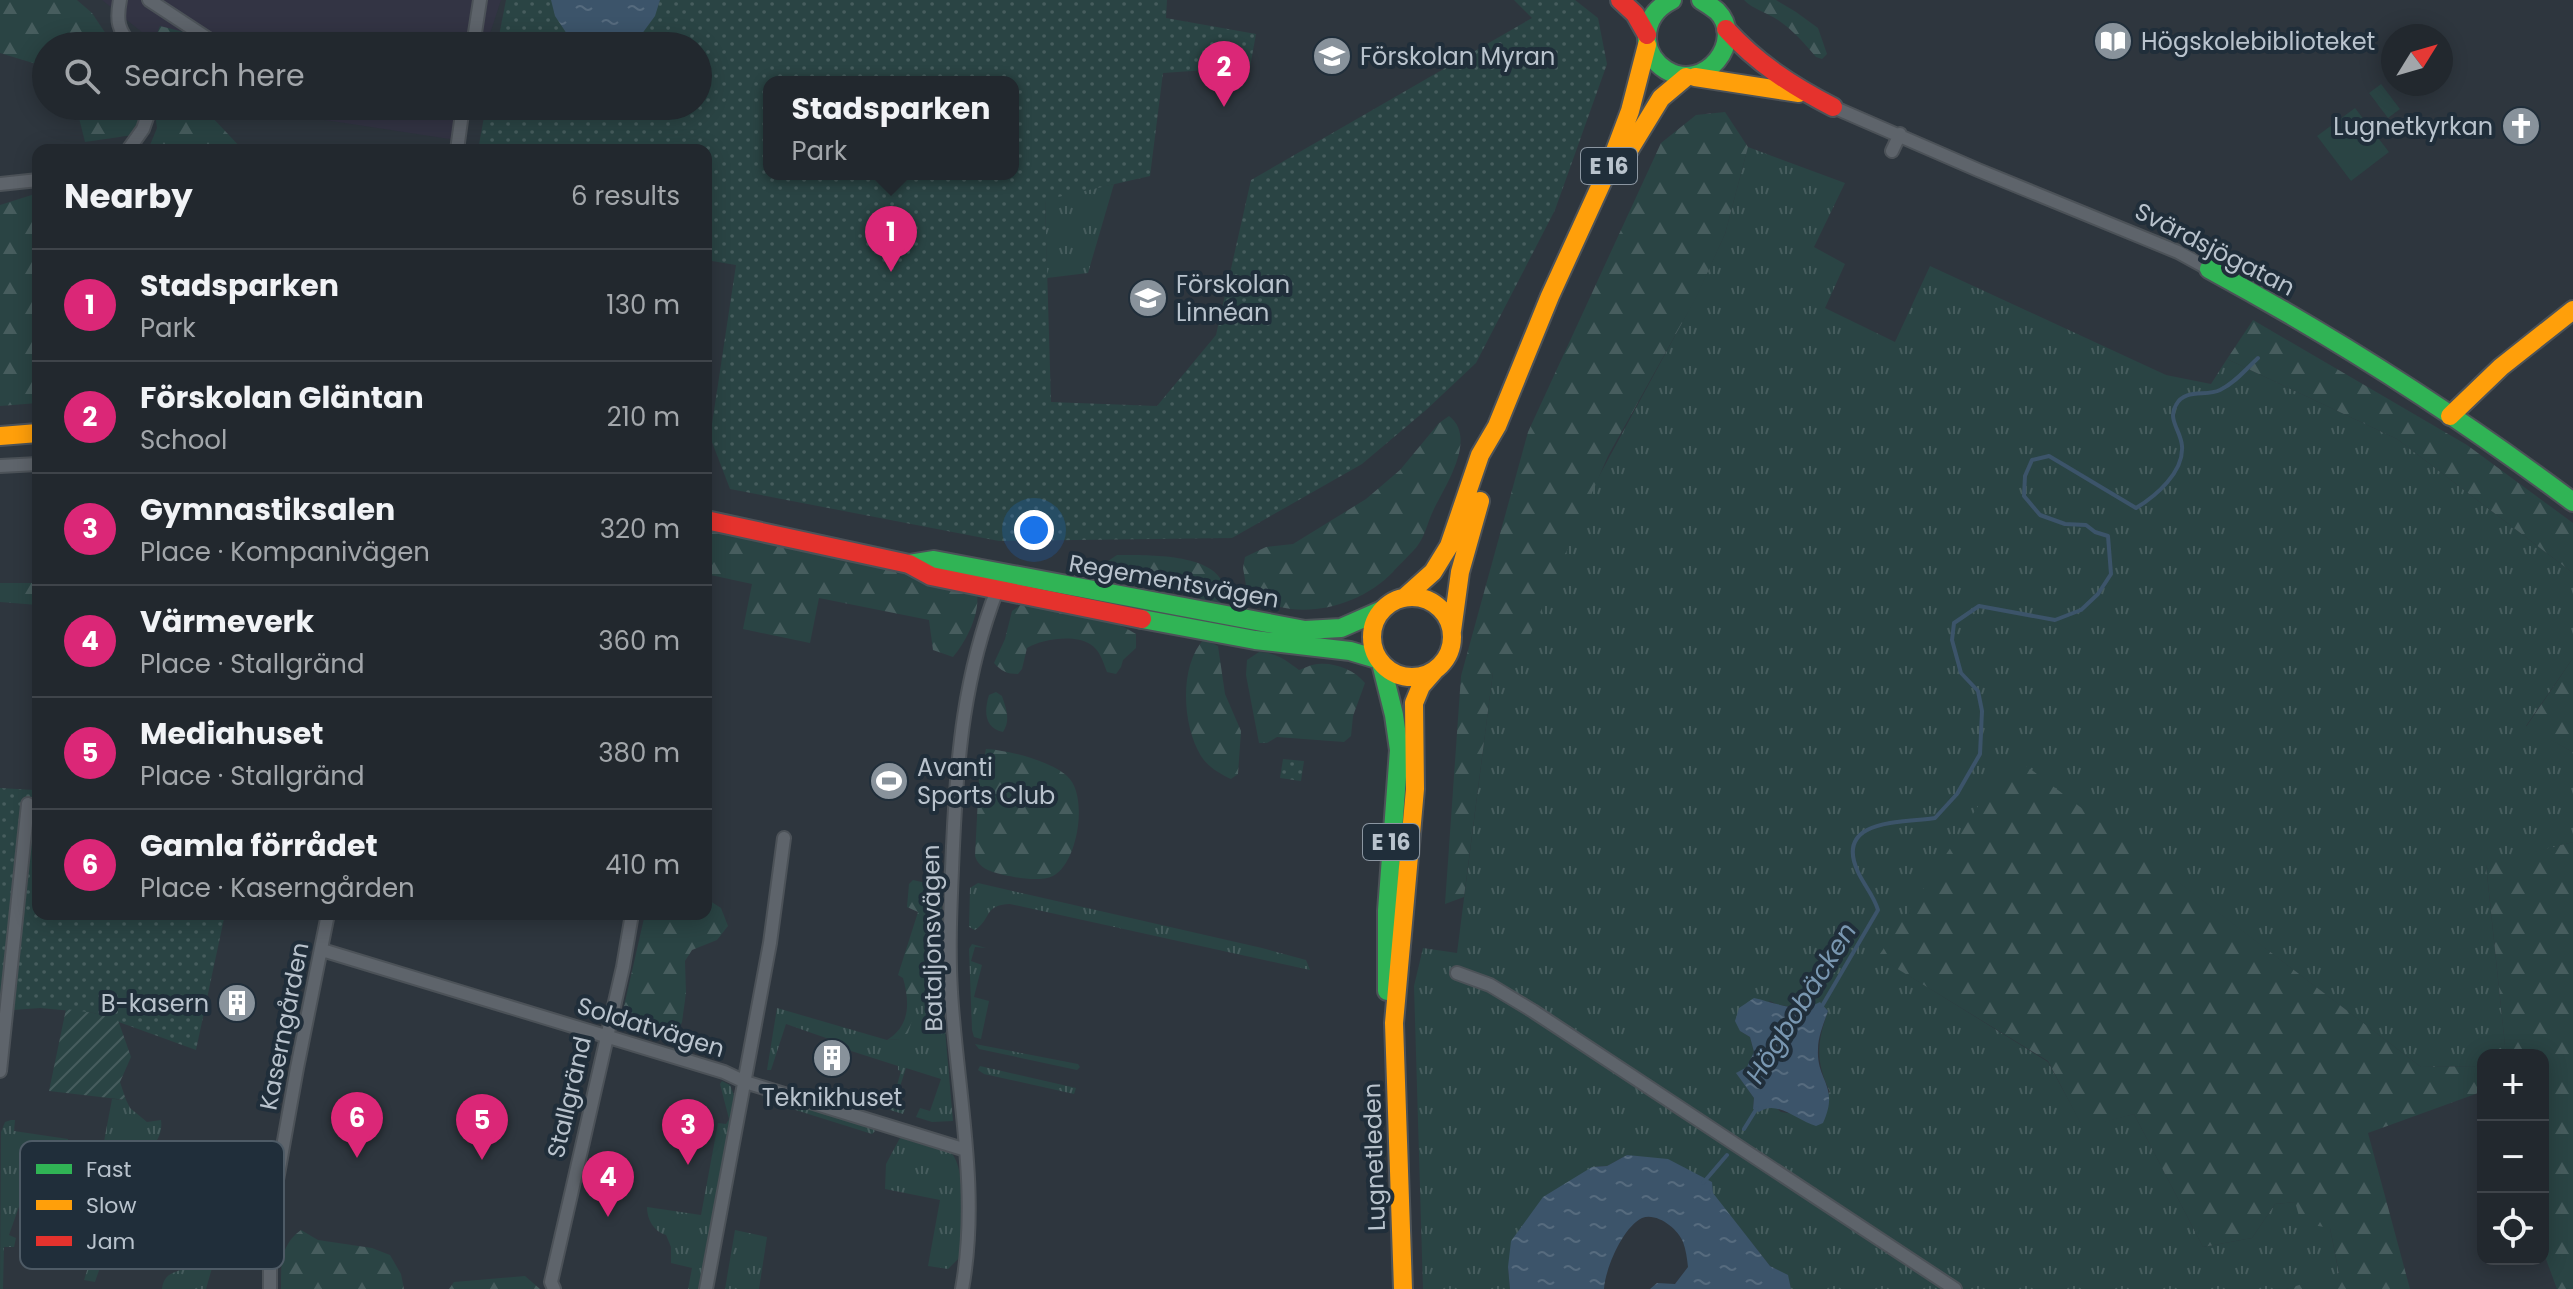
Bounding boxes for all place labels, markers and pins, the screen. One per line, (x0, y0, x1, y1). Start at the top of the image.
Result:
library icon: Högskolebiblioteket (2092, 20, 2134, 62)
place label: Högskolebiblioteket (2141, 25, 2375, 58)
school or university icon: Förskolan Myran (1311, 35, 1353, 77)
place label: Förskolan Myran (1360, 40, 1555, 73)
pin: 2 (1198, 41, 1250, 107)
church icon: Lugnetkyrkan (2500, 105, 2542, 147)
place label: Lugnetkyrkan (2333, 110, 2493, 143)
pin: 1 (865, 206, 917, 272)
place label: Förskolan Linnéan (1176, 268, 1290, 329)
school or university icon: Förskolan Linnéan (1127, 277, 1169, 319)
place label: Avanti Sports Club (917, 751, 1055, 812)
sports icon: Avanti Sports Club (868, 760, 910, 802)
building icon: B-kasern (216, 982, 258, 1024)
place label: B-kasern (101, 987, 209, 1020)
building icon: Teknikhuset (811, 1037, 853, 1079)
place label: Teknikhuset (762, 1081, 902, 1114)
pin: 6 (331, 1092, 383, 1158)
pin: 5 (456, 1094, 508, 1160)
pin: 3 (662, 1099, 714, 1165)
pin: 4 (582, 1151, 634, 1217)

